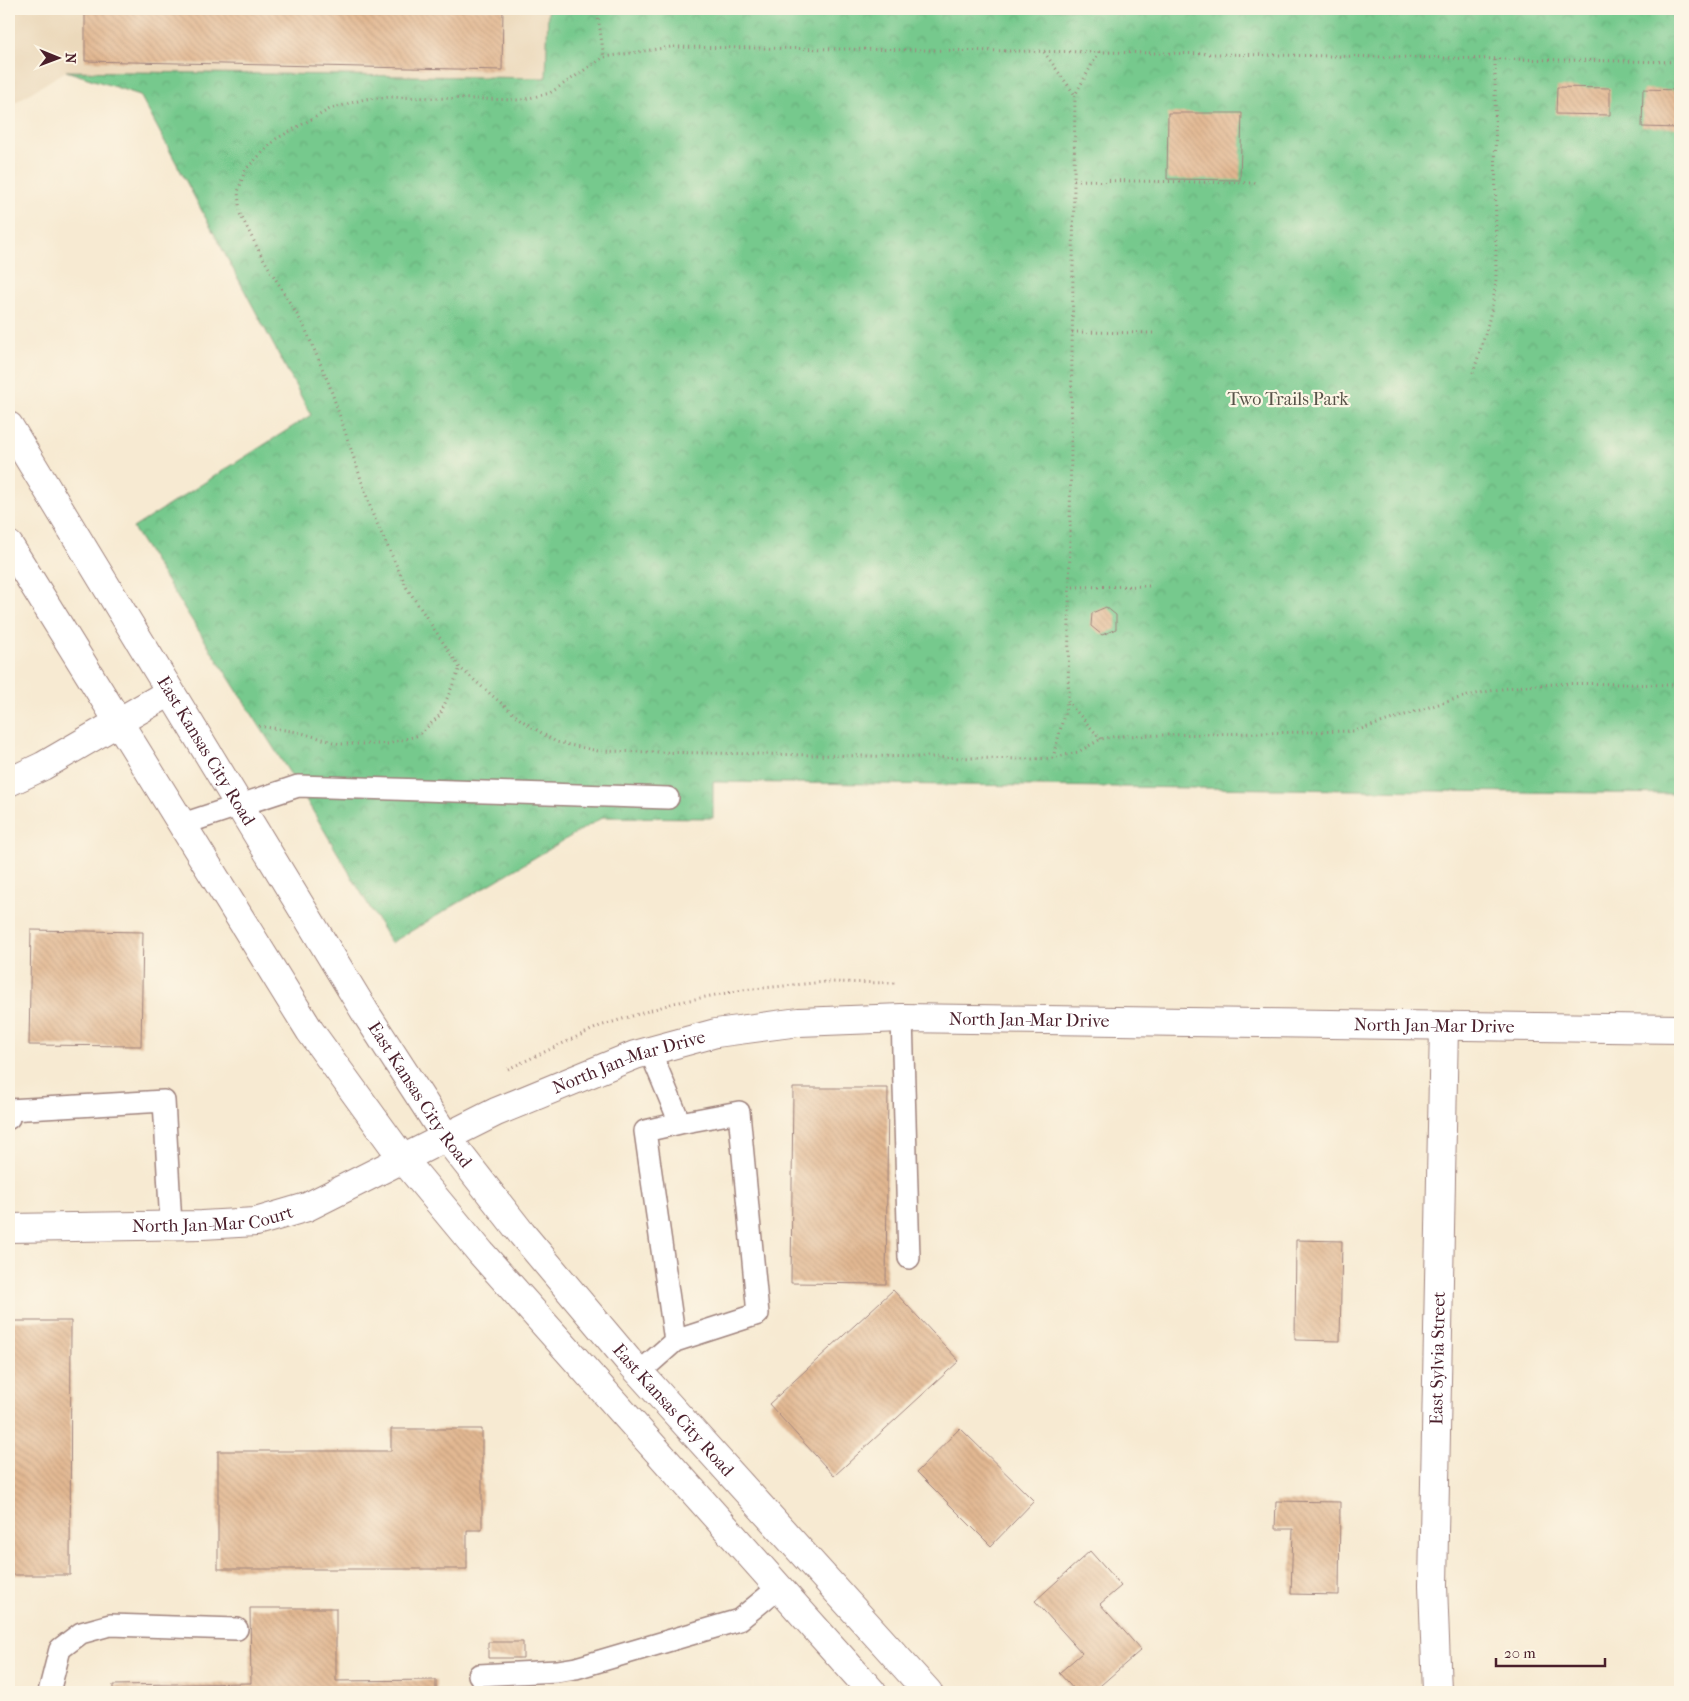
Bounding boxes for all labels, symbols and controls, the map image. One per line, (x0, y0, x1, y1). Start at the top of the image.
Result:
north arrow (32, 32, 82, 82)
text: N (62, 53, 79, 64)
park label: Two Trails Park (1227, 389, 1349, 410)
street label: East Kansas City Road (153, 672, 260, 829)
street label: North Jan-Mar Drive (949, 1008, 1110, 1031)
street label: North Jan-Mar Drive (1354, 1014, 1515, 1037)
street label: East Kansas City Road (364, 1018, 477, 1172)
street label: North Jan-Mar Drive (549, 1026, 708, 1098)
street label: North Jan-Mar Court (132, 1201, 296, 1237)
street label: East Sylvia Street (1426, 1291, 1449, 1425)
street label: East Kansas City Road (608, 1339, 739, 1481)
scale bar (1496, 1636, 1605, 1668)
text: 20 m (1504, 1644, 1536, 1662)

